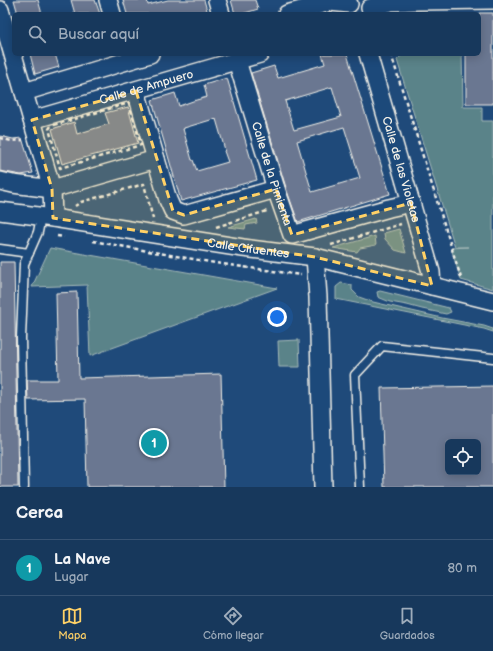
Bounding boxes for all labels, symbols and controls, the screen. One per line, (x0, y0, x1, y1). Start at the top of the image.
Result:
search box (12, 12, 481, 56)
icon: search (26, 23, 48, 45)
text: Buscar aquí (58, 25, 139, 44)
street label: Calle de Ampuero (98, 66, 195, 108)
street label: Calle de las Violetas (379, 115, 424, 224)
street label: Calle de la Pimienta (248, 120, 296, 228)
street label: Calle Cifuentes (206, 235, 290, 261)
your location (267, 307, 287, 327)
pin: 1 (141, 428, 167, 458)
map controls (445, 439, 481, 475)
button: locate (445, 439, 481, 475)
text: Cerca (16, 503, 63, 523)
text: La Nave (54, 550, 110, 569)
text: 1 (26, 560, 32, 576)
text: 80 m (448, 560, 477, 576)
text: Lugar (54, 569, 88, 585)
tab: Mapa (58, 605, 87, 642)
tab: Cómo llegar (203, 605, 263, 642)
tab: Guardados (380, 605, 435, 642)

